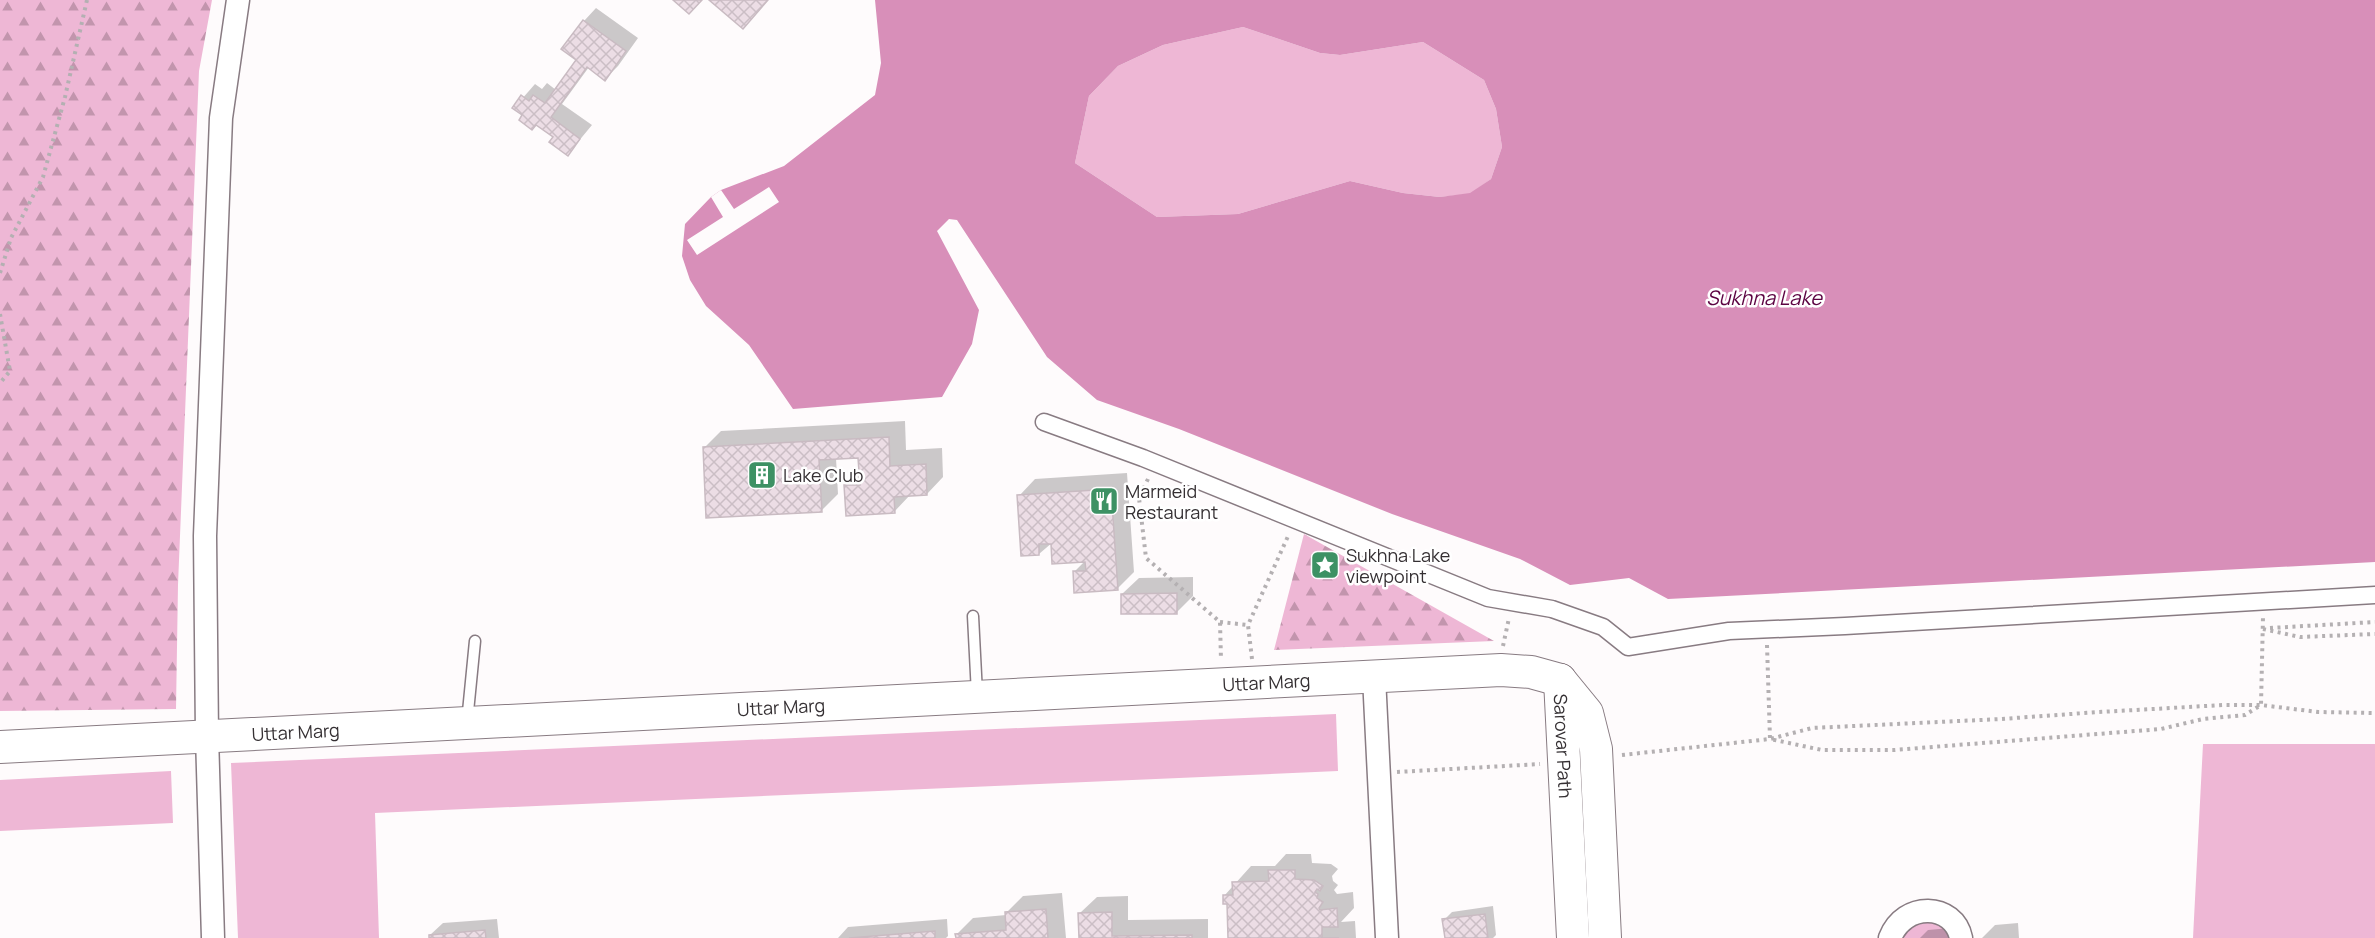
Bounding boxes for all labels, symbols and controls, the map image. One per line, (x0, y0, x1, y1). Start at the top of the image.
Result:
water label: Sukhna Lake (1706, 284, 1823, 311)
building icon: Lake Club (746, 459, 778, 491)
place label: Lake Club (783, 463, 864, 487)
place label: Marmeid Restaurant (1125, 479, 1218, 524)
restaurant icon: Marmeid Restaurant (1088, 485, 1120, 517)
place label: Sukhna Lake viewpoint (1346, 543, 1450, 588)
place icon: Sukhna Lake viewpoint (1309, 549, 1341, 581)
street label: Uttar Marg (1222, 668, 1311, 696)
street label: Uttar Marg (736, 693, 826, 721)
street label: Sarovar Path (1549, 693, 1578, 799)
street label: Uttar Marg (251, 718, 340, 746)

